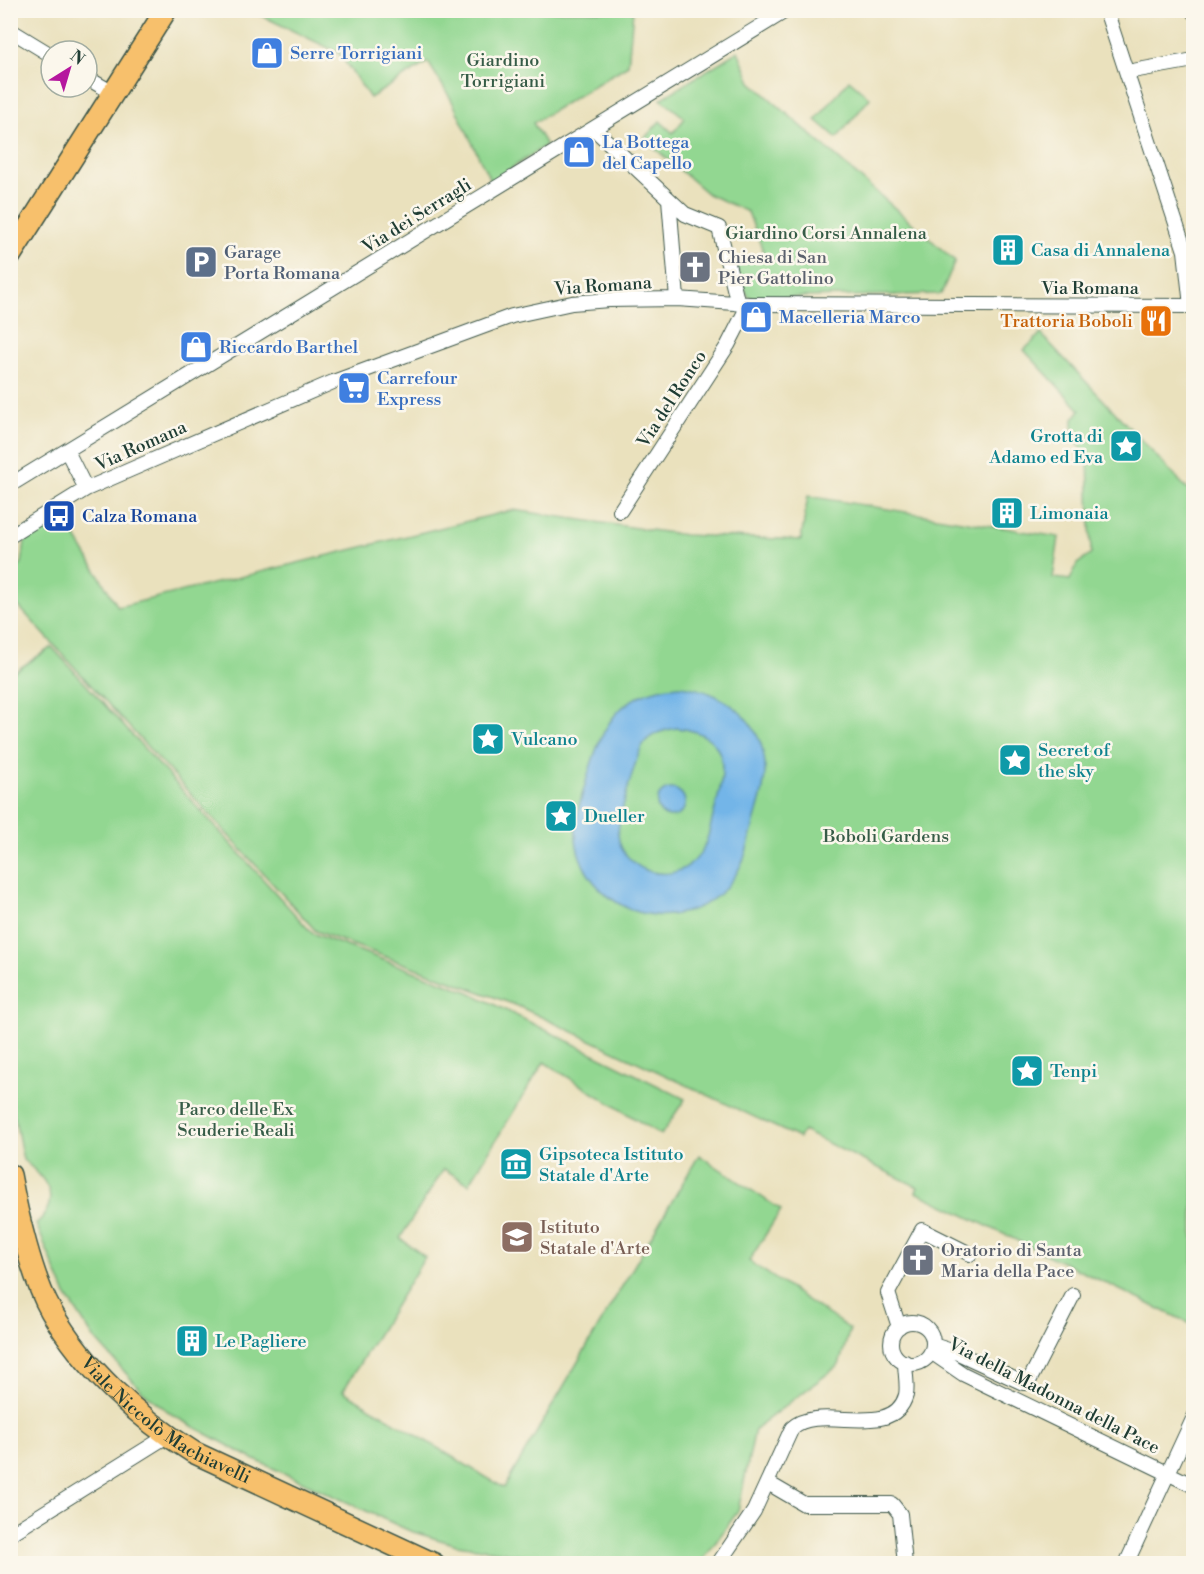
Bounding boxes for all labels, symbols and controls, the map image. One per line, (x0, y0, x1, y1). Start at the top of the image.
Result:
shop icon: Serre Torrigiani (249, 35, 285, 71)
north arrow (39, 39, 99, 99)
place label: Serre Torrigiani (290, 42, 422, 65)
text: N (66, 46, 89, 70)
park label: Giardino Torrigiani (461, 49, 545, 93)
place label: La Bottega del Capello (602, 131, 692, 175)
shop icon: La Bottega del Capello (561, 134, 597, 170)
street label: Via dei Serragli (357, 173, 476, 259)
park label: Giardino Corsi Annalena (725, 222, 928, 245)
building icon: Casa di Annalena (990, 232, 1026, 268)
place label: Casa di Annalena (1031, 239, 1171, 262)
place label: Garage Porta Romana (224, 241, 341, 285)
parking icon: Garage Porta Romana (183, 244, 219, 280)
place label: Chiesa di San Pier Gattolino (718, 246, 834, 290)
church icon: Chiesa di San Pier Gattolino (677, 249, 713, 285)
street label: Via Romana (552, 271, 653, 301)
street label: Via Romana (1040, 277, 1140, 300)
shop icon: Macelleria Marco (738, 299, 774, 335)
restaurant icon: Trattoria Boboli (1138, 303, 1174, 339)
place label: Macelleria Marco (779, 306, 921, 329)
place label: Trattoria Boboli (1000, 310, 1133, 333)
shop icon: Riccardo Barthel (178, 329, 214, 365)
place label: Riccardo Barthel (219, 336, 359, 359)
street label: Via del Ronco (632, 346, 712, 453)
place label: Carrefour Express (377, 367, 458, 411)
supermarket icon: Carrefour Express (336, 370, 372, 406)
street label: Via Romana (91, 415, 191, 477)
place label: Grotta di Adamo ed Eva (988, 425, 1104, 469)
place icon: Grotta di Adamo ed Eva (1108, 428, 1144, 464)
building icon: Limonaia (989, 495, 1025, 531)
bus stop icon: Calza Romana (41, 498, 77, 534)
place label: Limonaia (1030, 502, 1110, 525)
place label: Calza Romana (82, 505, 198, 528)
place icon: Vulcano (470, 721, 506, 757)
place label: Vulcano (510, 728, 578, 751)
place label: Secret of the sky (1038, 739, 1111, 783)
place icon: Secret of the sky (997, 742, 1033, 778)
place icon: Dueller (543, 798, 579, 834)
place label: Dueller (584, 805, 645, 828)
park label: Boboli Gardens (822, 825, 949, 848)
place icon: Tenpi (1009, 1053, 1045, 1089)
place label: Tenpi (1050, 1060, 1097, 1083)
park label: Parco delle Ex Scuderie Reali (177, 1098, 295, 1142)
place label: Gipsoteca Istituto Statale d'Arte (539, 1143, 684, 1187)
museum icon: Gipsoteca Istituto Statale d'Arte (498, 1146, 534, 1182)
place label: Istituto Statale d'Arte (540, 1216, 650, 1260)
school or university icon: Istituto Statale d'Arte (499, 1219, 535, 1255)
place label: Oratorio di Santa Maria della Pace (941, 1239, 1083, 1283)
church icon: Oratorio di Santa Maria della Pace (900, 1242, 936, 1278)
building icon: Le Pagliere (174, 1323, 210, 1359)
place label: Le Pagliere (215, 1330, 307, 1353)
street label: Via della Madonna della Pace (943, 1332, 1164, 1459)
street label: Viale Niccolò Machiavelli (75, 1351, 254, 1489)

